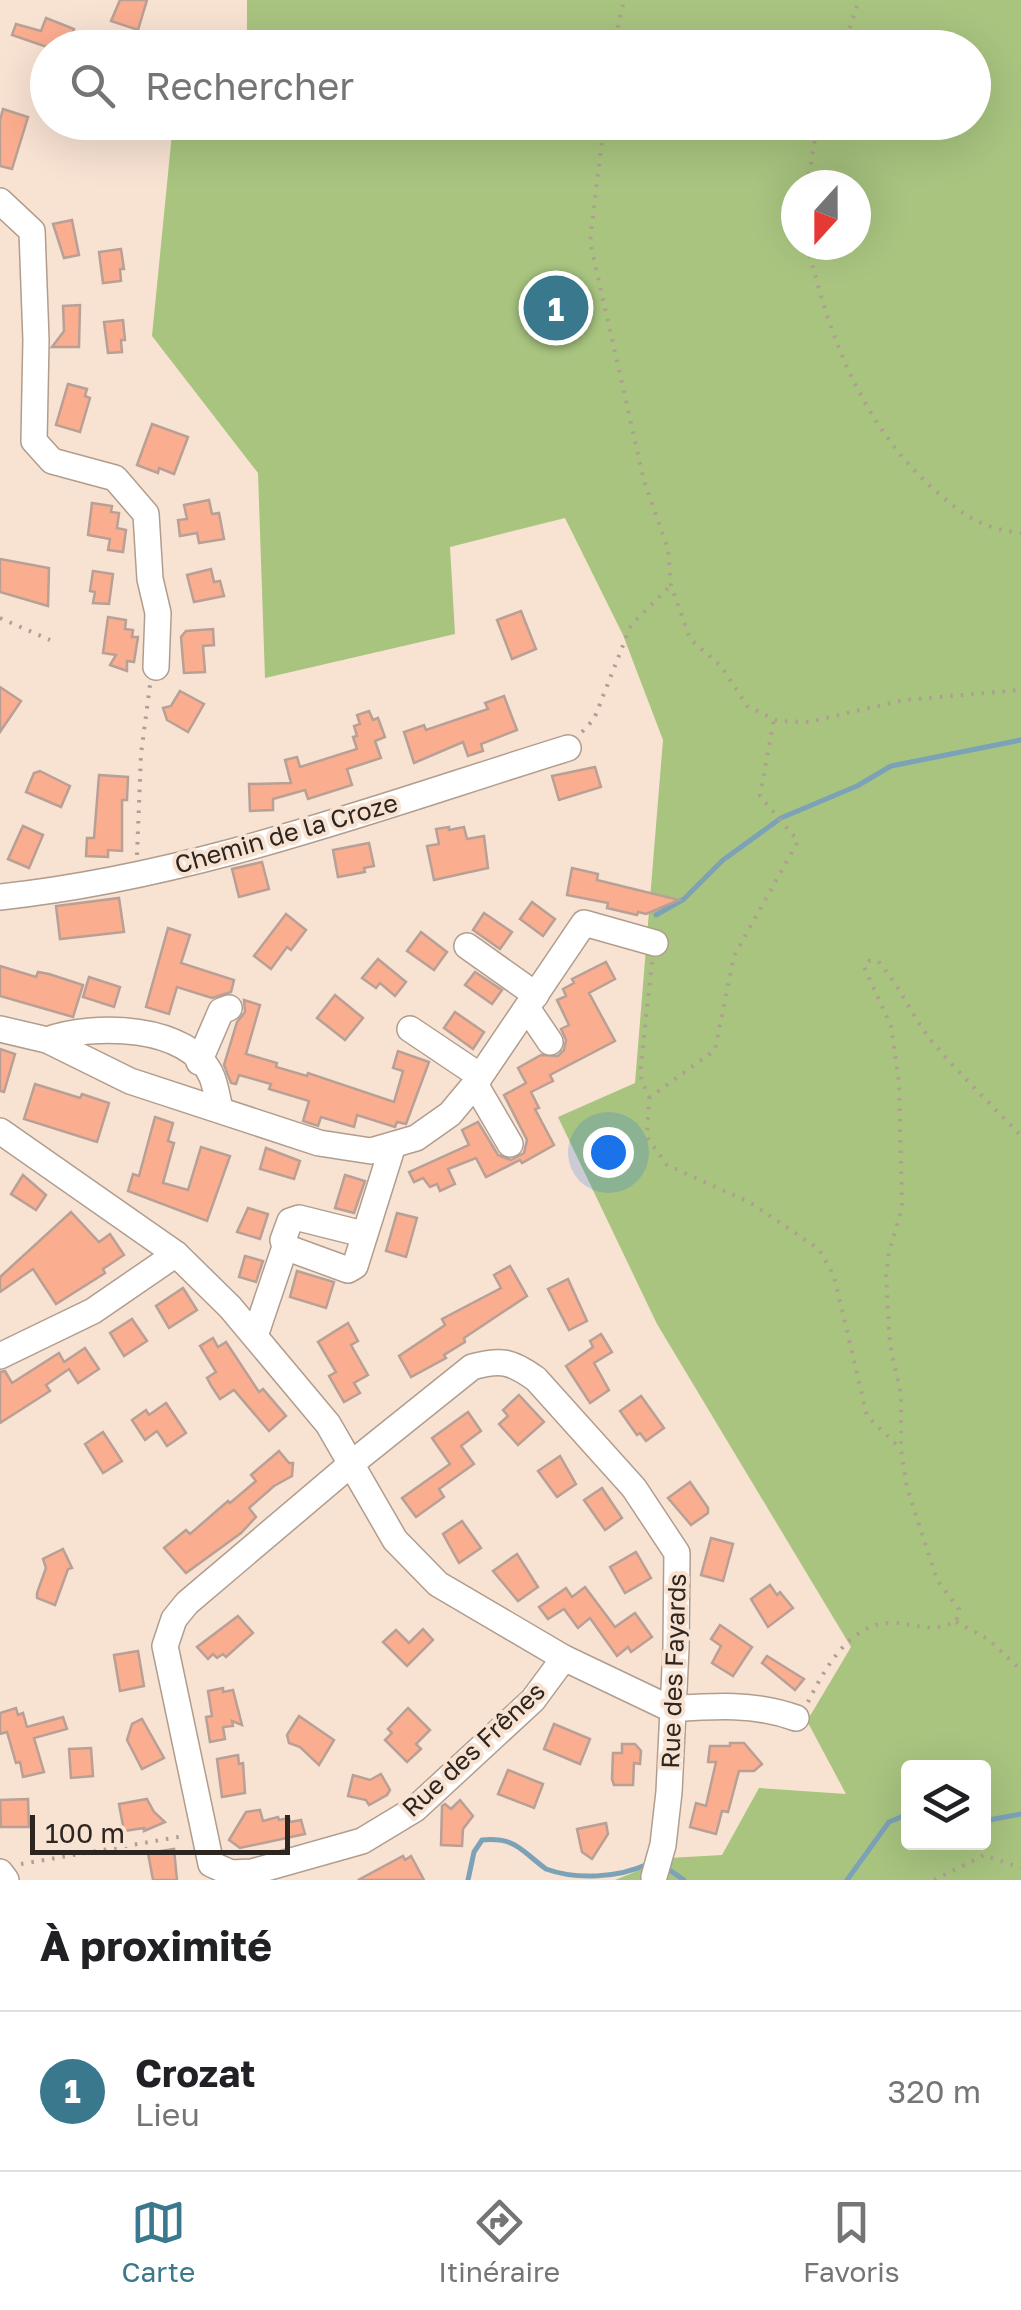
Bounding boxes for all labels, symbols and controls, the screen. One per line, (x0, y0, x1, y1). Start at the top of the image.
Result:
search box (30, 30, 991, 140)
icon: search (65, 58, 120, 113)
text: Rechercher (145, 63, 354, 108)
north arrow (781, 170, 871, 260)
pin: 1 (524, 270, 588, 346)
street label: Chemin de la Croze (171, 786, 401, 880)
your location (583, 1127, 634, 1178)
street label: Rue des Fayards (654, 1573, 692, 1769)
street label: Rue des Frênes (395, 1675, 551, 1823)
map controls (901, 1760, 991, 1850)
button: layers (901, 1760, 991, 1850)
scale bar (30, 1810, 290, 1854)
text: 100 m (45, 1816, 125, 1849)
text: À proximité (40, 1920, 272, 1970)
text: Crozat (135, 2050, 255, 2095)
text: 1 (64, 2072, 81, 2110)
text: 320 m (888, 2072, 981, 2110)
text: Lieu (135, 2095, 200, 2133)
tab: Carte (121, 2195, 195, 2288)
tab: Itinéraire (438, 2195, 560, 2288)
tab: Favoris (803, 2195, 900, 2288)

